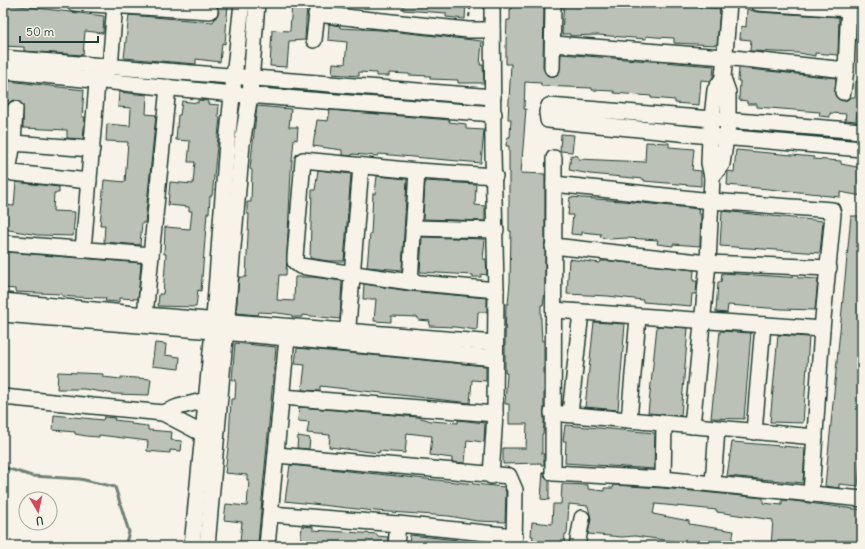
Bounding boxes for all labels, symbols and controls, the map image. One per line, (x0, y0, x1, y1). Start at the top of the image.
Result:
scale bar (20, 18, 98, 44)
text: 50 m (26, 24, 55, 39)
north arrow (18, 491, 58, 531)
text: U (35, 513, 44, 528)

